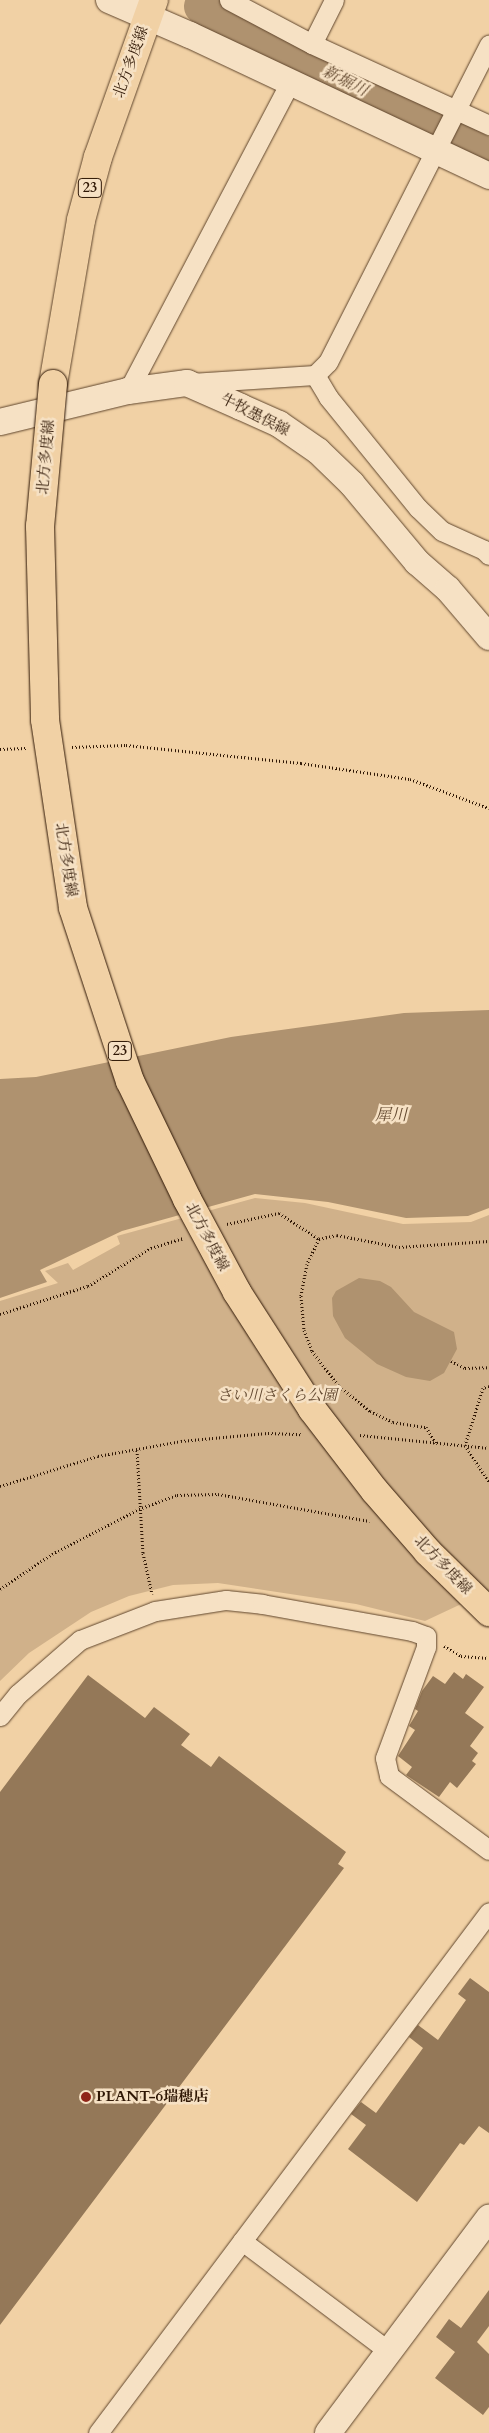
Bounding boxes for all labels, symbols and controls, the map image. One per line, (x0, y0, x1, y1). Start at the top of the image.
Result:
street label: 北方多度線 (110, 24, 152, 100)
water label: 新堀川 (319, 62, 371, 100)
road number: 23 (78, 177, 102, 200)
street label: 牛牧墨俣線 (218, 390, 292, 440)
street label: 北方多度線 (34, 419, 58, 495)
street label: 北方多度線 (51, 822, 81, 898)
road number: 23 (108, 1040, 132, 1062)
water label: 犀川 (375, 1105, 407, 1125)
street label: 北方多度線 (181, 1200, 233, 1274)
park label: さい川さくら公園 (217, 1387, 337, 1405)
street label: 北方多度線 (410, 1532, 476, 1598)
place label: PLANT-6瑞穂店 (96, 2088, 208, 2106)
marker: PLANT-6瑞穂店 (80, 2091, 92, 2103)

